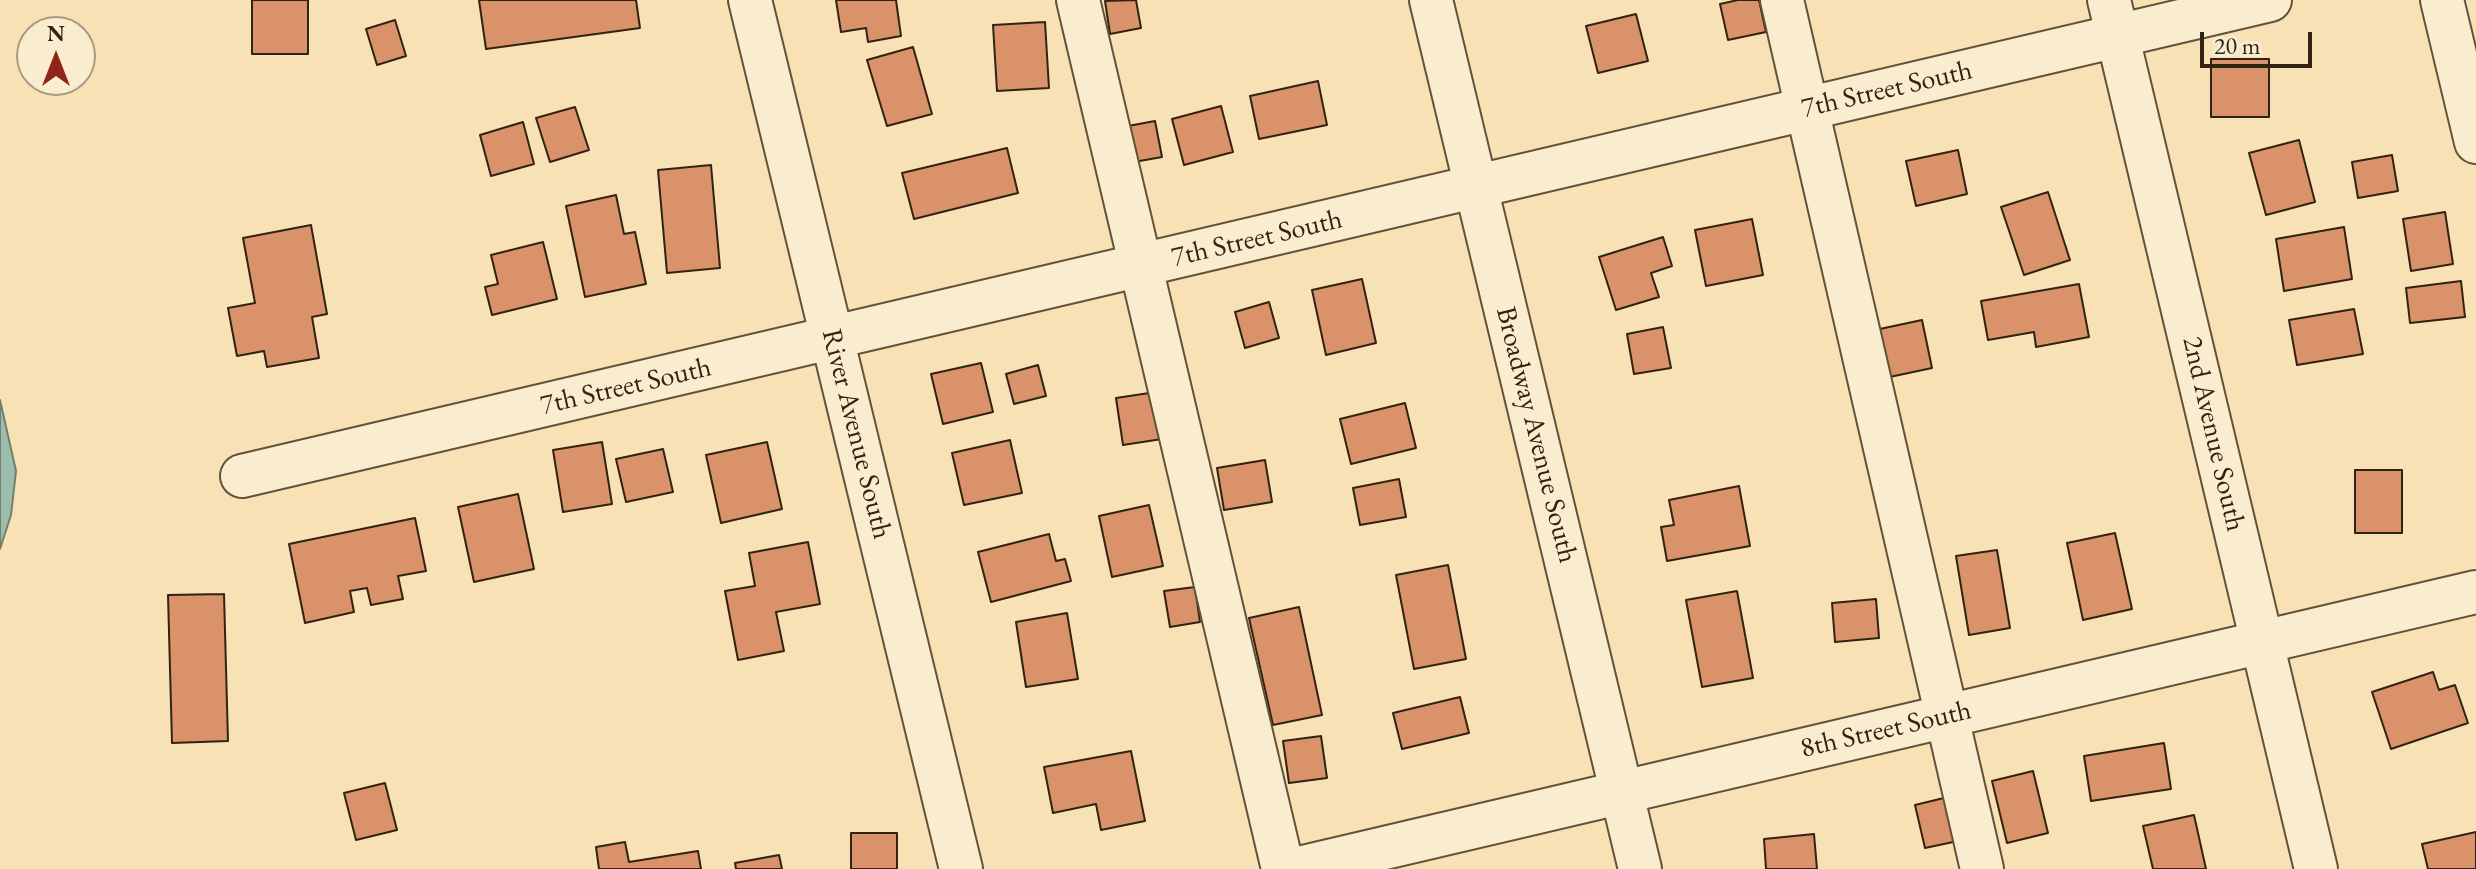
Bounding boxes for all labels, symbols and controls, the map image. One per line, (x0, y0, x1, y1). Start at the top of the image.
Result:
north arrow (16, 16, 96, 96)
scale bar (2204, 16, 2316, 66)
text: N (47, 19, 65, 48)
text: 20 m (2214, 30, 2261, 61)
street label: 7th Street South (1798, 54, 1976, 126)
street label: 7th Street South (1168, 203, 1346, 275)
street label: Broadway Avenue South (1488, 303, 1584, 567)
street label: River Avenue South (814, 326, 898, 542)
street label: 2nd Avenue South (2174, 333, 2252, 535)
street label: 7th Street South (537, 351, 715, 423)
street label: 8th Street South (1797, 694, 1975, 766)

